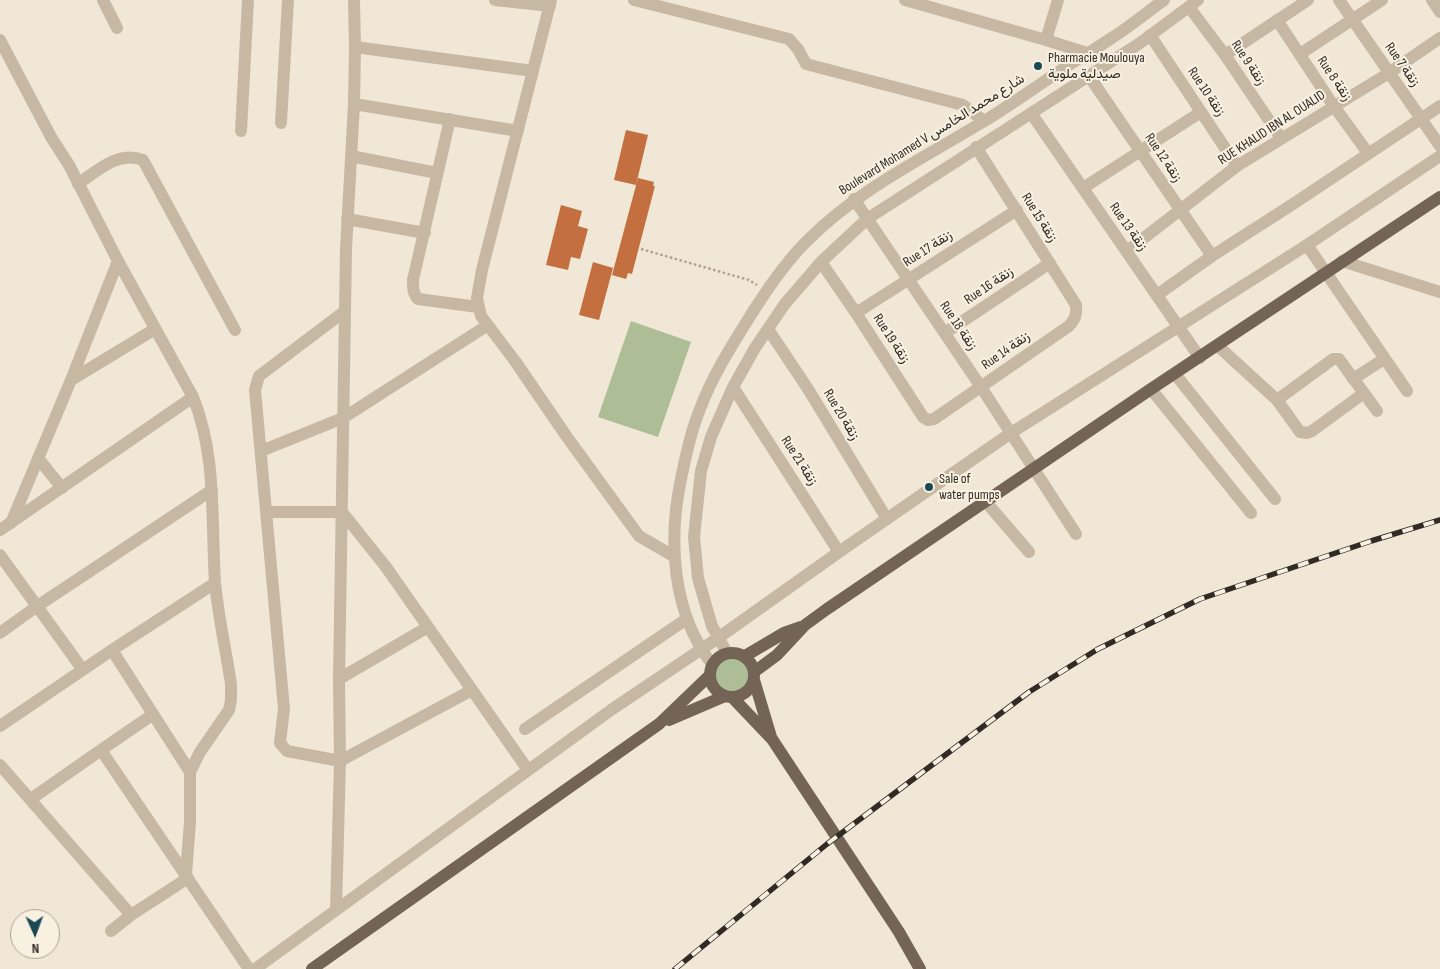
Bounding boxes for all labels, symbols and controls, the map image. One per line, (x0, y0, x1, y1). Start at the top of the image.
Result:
street label: Rue 9 زنقة (1227, 37, 1269, 89)
street label: Rue 7 زنقة (1381, 40, 1423, 90)
place label: Pharmacie Moulouya صيدلية ملوية (1048, 50, 1145, 82)
street label: Rue 8 زنقة (1313, 53, 1355, 105)
marker: Pharmacie Moulouya صيدلية ملوية (1032, 60, 1044, 72)
street label: Rue 10 زنقة (1183, 64, 1229, 120)
street label: Boulevard Mohamed V شارع محمد الخامس (836, 71, 1028, 199)
street label: RUE KHALID IBN AL OUALID (1215, 87, 1329, 169)
street label: Rue 12 زنقة (1141, 130, 1185, 186)
street label: Rue 15 زنقة (1017, 190, 1061, 246)
street label: Rue 13 زنقة (1105, 200, 1151, 254)
street label: Rue 17 زنقة (900, 227, 956, 271)
street label: Rue 16 زنقة (961, 264, 1017, 308)
street label: Rue 18 زنقة (936, 298, 980, 354)
street label: Rue 19 زنقة (869, 311, 913, 367)
street label: Rue 14 زنقة (979, 328, 1033, 374)
street label: Rue 20 زنقة (819, 386, 863, 444)
street label: Rue 21 زنقة (777, 433, 821, 489)
place label: Sale of water pumps (939, 471, 1000, 504)
marker: Sale of water pumps (923, 481, 935, 493)
north arrow (10, 909, 60, 959)
text: N (31, 940, 40, 957)

